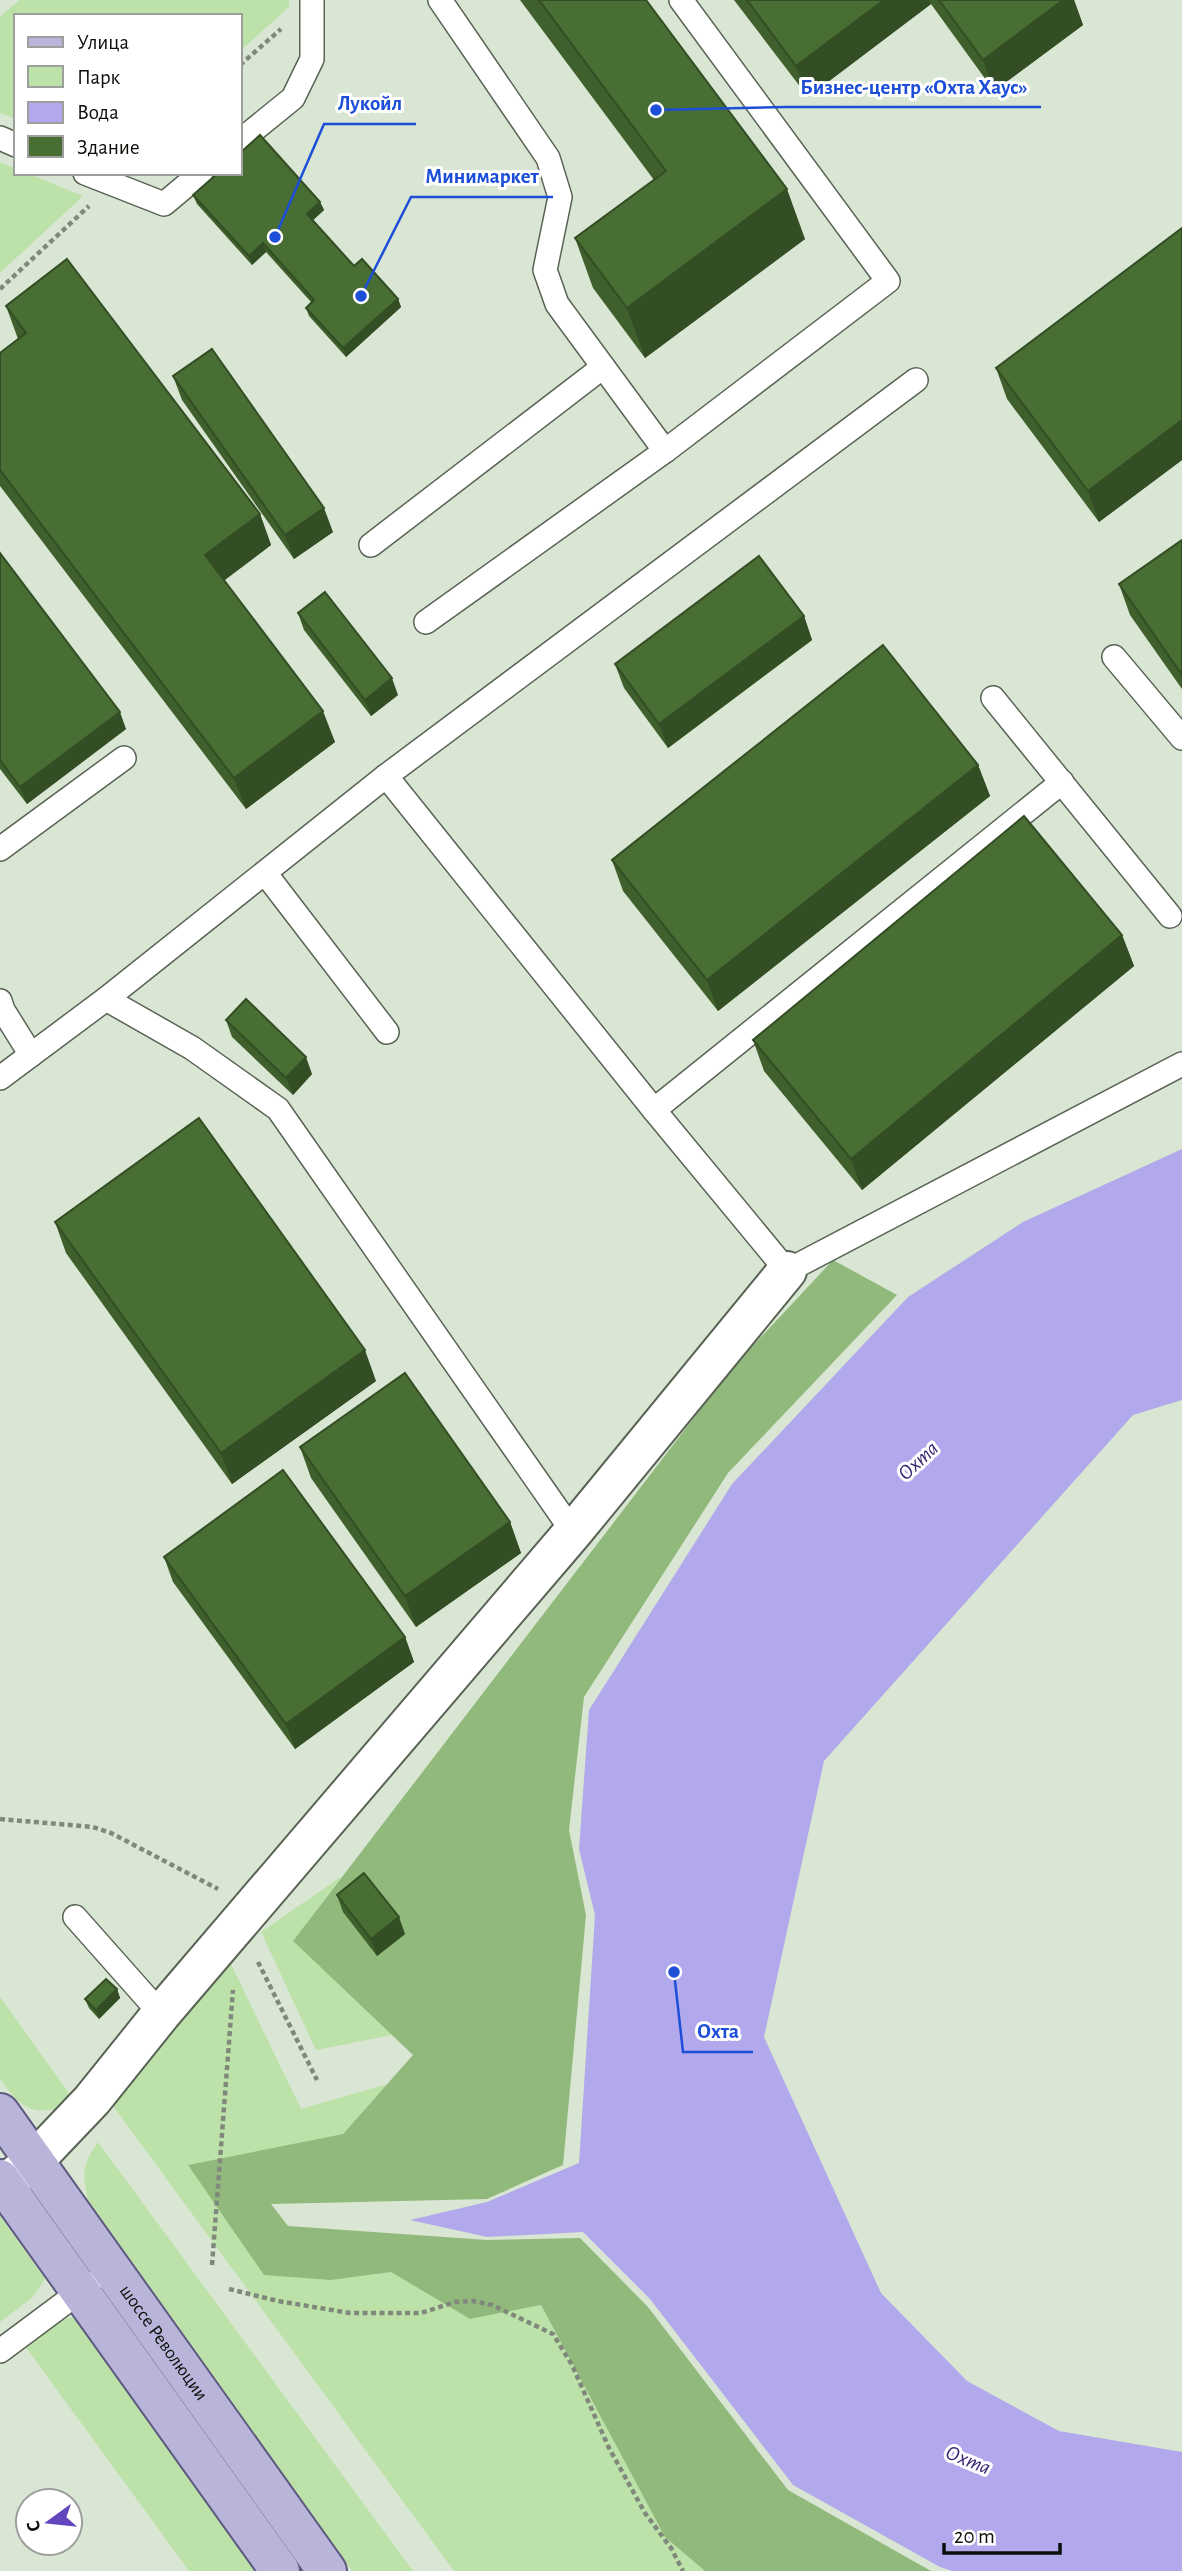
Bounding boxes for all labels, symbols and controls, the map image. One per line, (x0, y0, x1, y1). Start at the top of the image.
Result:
legend (14, 14, 242, 175)
text: Улица (77, 32, 130, 53)
callout: Бизнес-центр «Охта Хаус» (786, 65, 1041, 107)
text: Парк (77, 67, 121, 88)
text: Бизнес-центр «Охта Хаус» (800, 77, 1028, 98)
callout: Лукойл (324, 82, 416, 124)
text: Лукойл (338, 93, 402, 114)
text: Вода (77, 102, 119, 123)
text: Здание (77, 137, 140, 158)
callout: Минимаркет (411, 155, 553, 197)
text: Минимаркет (425, 166, 540, 187)
water label: Охта (894, 1438, 942, 1484)
callout: Охта (683, 2010, 753, 2052)
text: Охта (697, 2021, 739, 2042)
street label: шоссе Революции (116, 2281, 211, 2404)
water label: Охта (943, 2442, 993, 2478)
north arrow (14, 2487, 84, 2557)
scale bar (944, 2512, 1060, 2556)
text: С (23, 2518, 45, 2534)
text: 20 m (954, 2526, 995, 2547)

